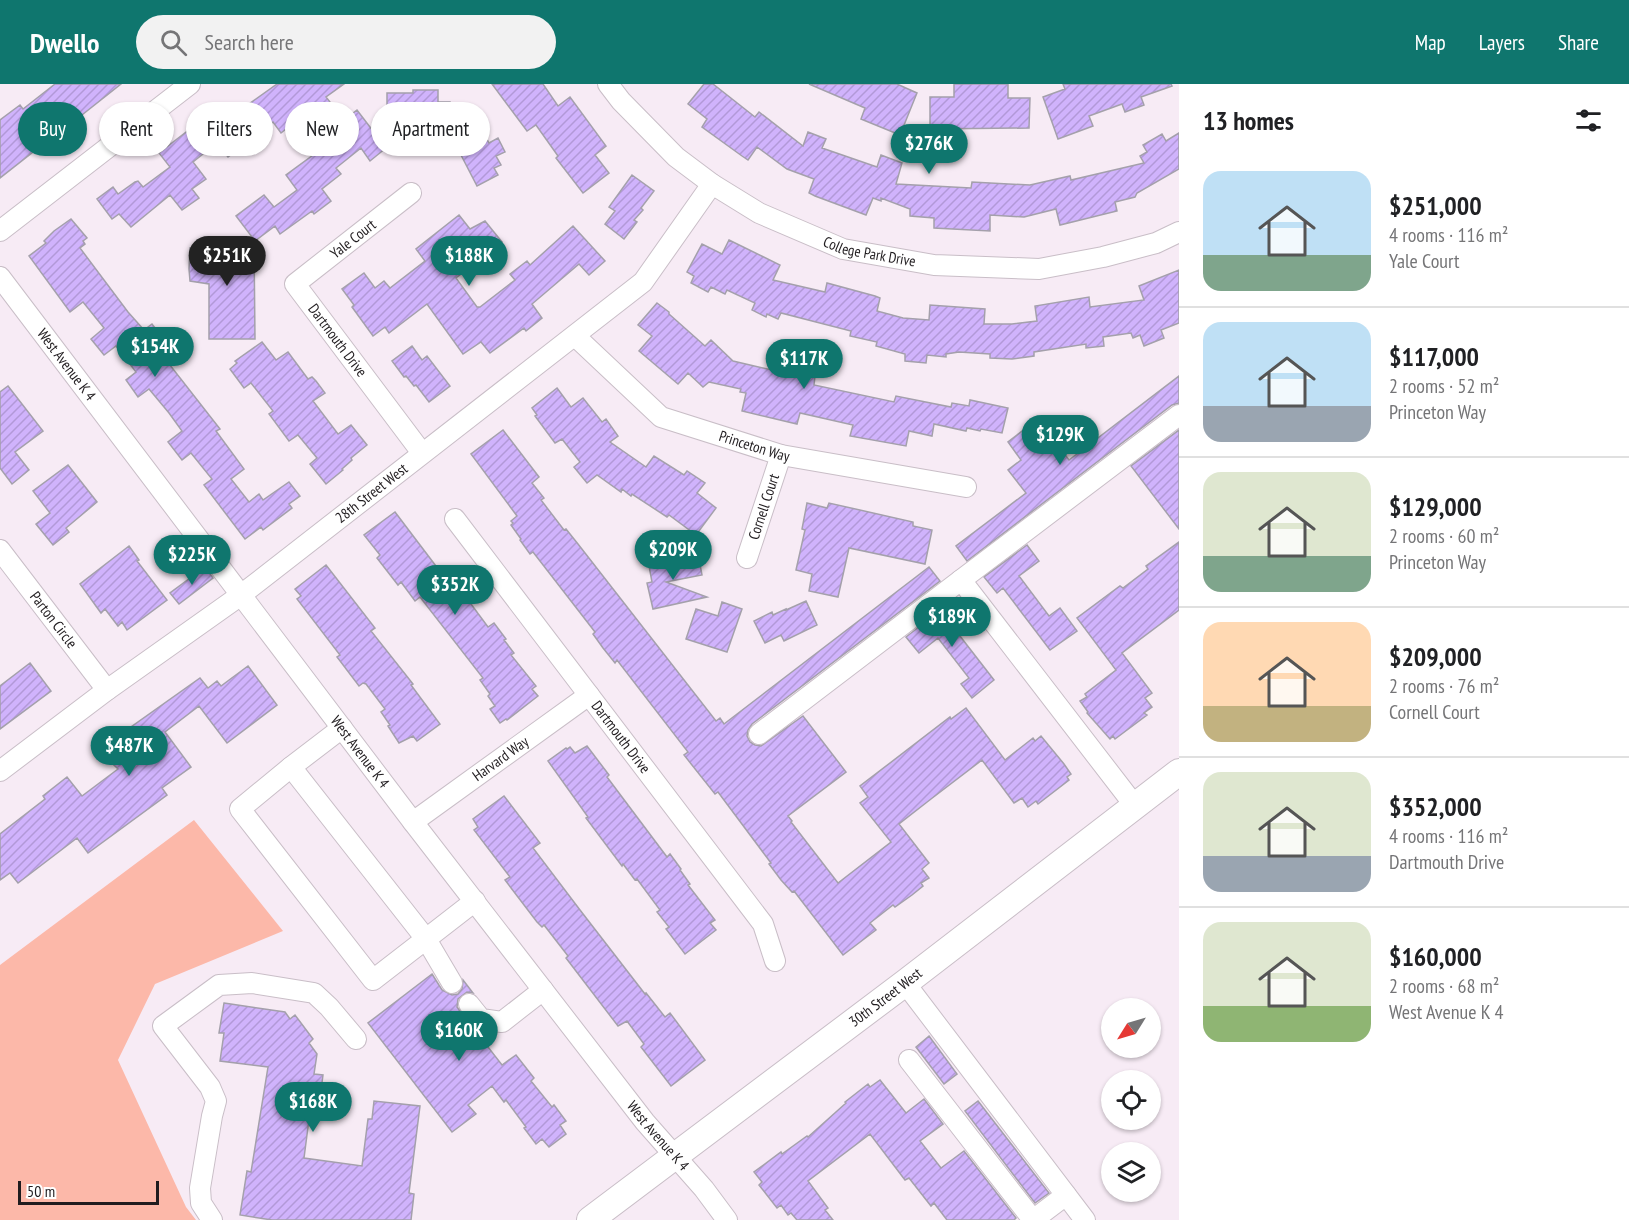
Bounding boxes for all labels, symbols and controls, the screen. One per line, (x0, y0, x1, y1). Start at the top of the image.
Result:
search box (136, 15, 556, 69)
text: Dwello (30, 24, 100, 61)
icon: search (157, 26, 190, 59)
text: Search here (205, 28, 294, 56)
text: Map (1415, 29, 1446, 56)
text: Layers (1479, 29, 1525, 56)
text: Share (1558, 29, 1599, 56)
chip: Buy (18, 102, 87, 156)
chip: Rent (99, 102, 174, 156)
chip: Filters (186, 102, 273, 156)
chip: New (285, 102, 359, 156)
chip: Apartment (371, 102, 490, 156)
text: 13 homes (1203, 104, 1294, 137)
icon: filters (1572, 104, 1605, 137)
pin: $276K (887, 124, 971, 175)
text: $276K (905, 130, 953, 156)
text: $251,000 (1389, 189, 1482, 222)
icon: home (1251, 195, 1323, 267)
street label: Yale Court (326, 215, 379, 262)
text: 4 rooms · 116 m² (1389, 222, 1508, 248)
street label: College Park Drive (820, 232, 917, 271)
pin: $251K (185, 236, 269, 287)
pin: $188K (427, 236, 511, 287)
text: $251K (203, 242, 251, 268)
text: $188K (445, 242, 493, 268)
text: Yale Court (1389, 248, 1459, 274)
street label: Dartmouth Drive (304, 300, 371, 380)
street label: West Avenue K 4 (33, 324, 100, 405)
pin: $154K (113, 327, 197, 378)
text: $154K (131, 333, 179, 359)
pin: $117K (762, 339, 846, 390)
text: $117,000 (1389, 340, 1479, 373)
text: $117K (780, 345, 828, 371)
icon: home (1251, 346, 1323, 418)
text: 2 rooms · 52 m² (1389, 373, 1499, 399)
text: Princeton Way (1389, 399, 1486, 425)
pin: $129K (1018, 415, 1102, 466)
text: $129K (1036, 421, 1084, 447)
street label: Princeton Way (717, 426, 791, 465)
street label: 28th Street West (331, 459, 411, 527)
street label: Cornell Court (744, 471, 783, 542)
text: $129,000 (1389, 490, 1482, 523)
icon: home (1251, 496, 1323, 568)
text: 2 rooms · 60 m² (1389, 523, 1499, 549)
pin: $209K (631, 530, 715, 581)
pin: $225K (150, 535, 234, 586)
text: $209K (649, 536, 697, 562)
text: $225K (168, 541, 216, 567)
text: Princeton Way (1389, 549, 1486, 575)
pin: $352K (413, 565, 497, 616)
text: $352K (431, 571, 479, 597)
street label: Parton Circle (26, 587, 82, 652)
pin: $189K (910, 597, 994, 648)
text: $189K (928, 603, 976, 629)
text: $209,000 (1389, 640, 1482, 673)
icon: home (1251, 646, 1323, 718)
text: 2 rooms · 76 m² (1389, 673, 1499, 699)
street label: Dartmouth Drive (588, 697, 655, 777)
text: Cornell Court (1389, 699, 1480, 725)
street label: West Avenue K 4 (327, 712, 394, 792)
pin: $487K (87, 726, 171, 777)
text: $487K (105, 732, 153, 758)
street label: Harvard Way (468, 732, 532, 785)
text: $352,000 (1389, 790, 1482, 823)
icon: home (1251, 796, 1323, 868)
text: 4 rooms · 116 m² (1389, 823, 1508, 849)
text: Dartmouth Drive (1389, 849, 1504, 875)
text: $160,000 (1389, 940, 1482, 973)
icon: home (1251, 946, 1323, 1018)
street label: 30th Street West (845, 963, 926, 1031)
text: 2 rooms · 68 m² (1389, 973, 1499, 999)
north arrow (1101, 998, 1161, 1058)
map controls (1101, 998, 1161, 1202)
text: West Avenue K 4 (1389, 999, 1503, 1025)
pin: $160K (417, 1011, 501, 1062)
text: $160K (435, 1017, 483, 1043)
button: locate (1101, 1070, 1161, 1130)
pin: $168K (271, 1082, 355, 1133)
text: $168K (289, 1088, 337, 1114)
street label: West Avenue K 4 (623, 1097, 694, 1175)
button: layers (1101, 1142, 1161, 1202)
scale bar (18, 1178, 159, 1206)
text: 50 m (27, 1181, 55, 1201)

